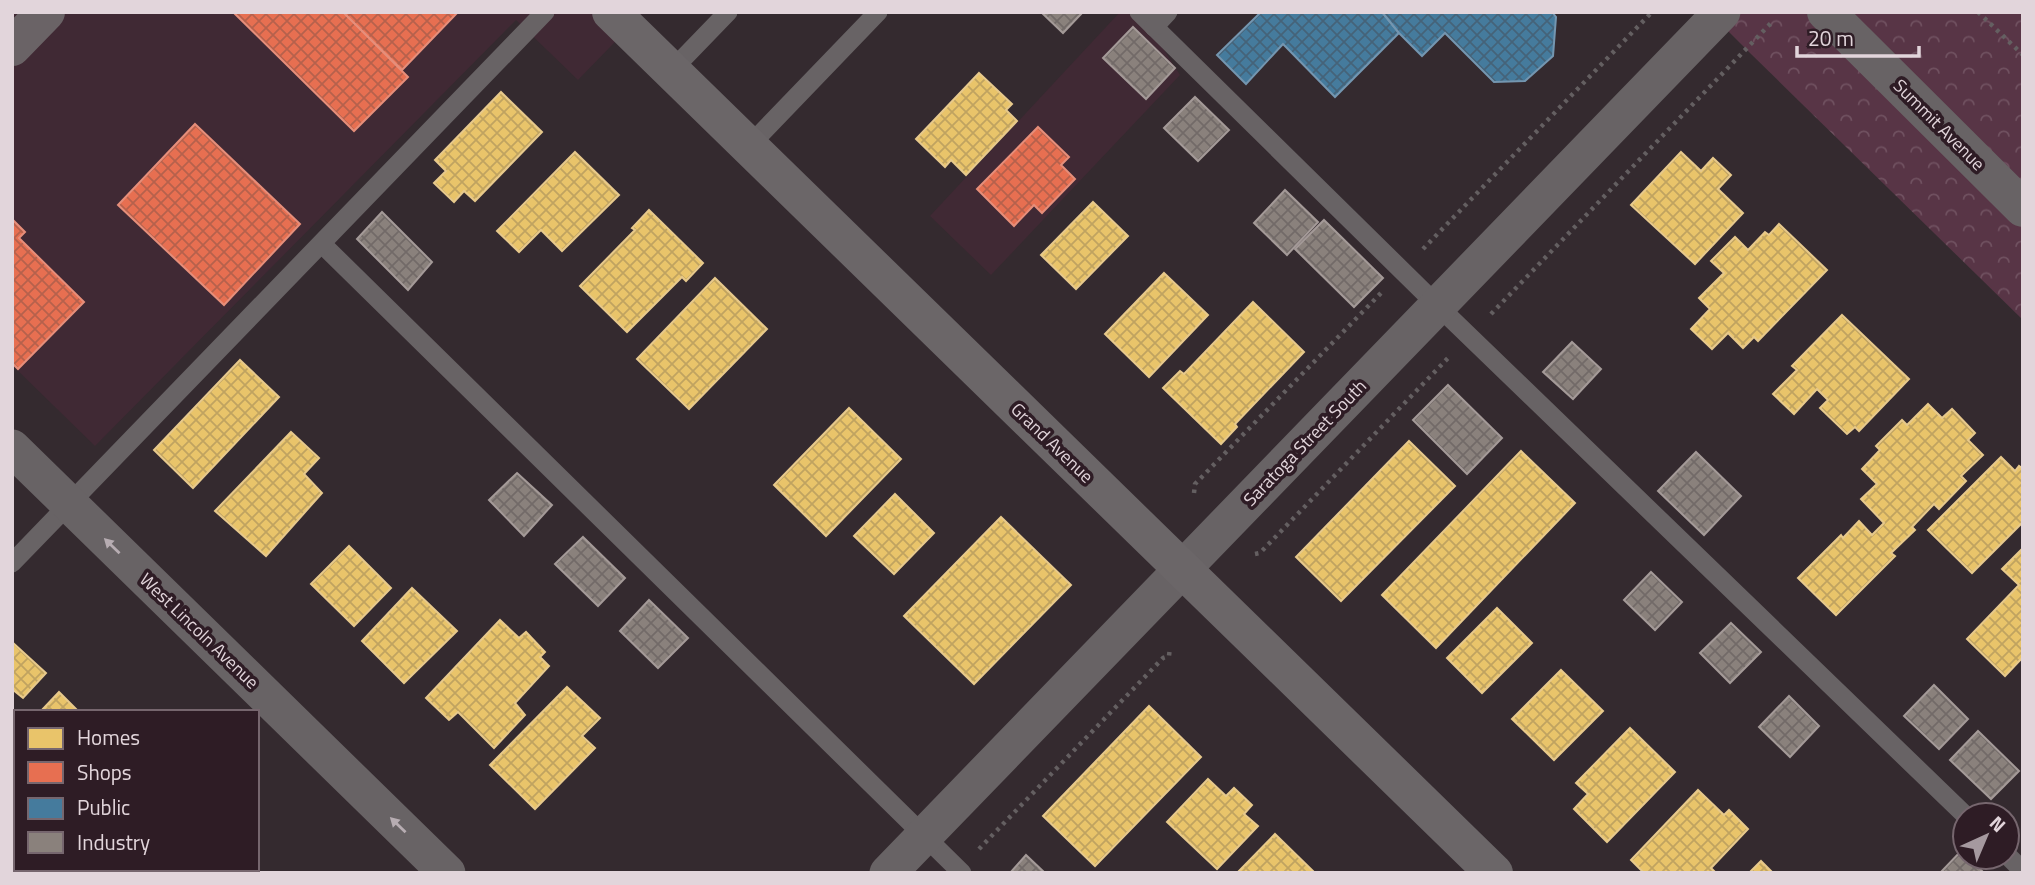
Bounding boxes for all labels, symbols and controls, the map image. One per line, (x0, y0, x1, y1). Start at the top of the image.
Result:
scale bar (1797, 14, 1920, 58)
text: 20 m (1808, 22, 1854, 54)
street label: Summit Avenue (1887, 73, 1991, 177)
street label: Saratoga Street South (1237, 373, 1372, 512)
street label: Grand Avenue (1005, 396, 1100, 489)
one-way arrow (104, 539, 121, 555)
street label: West Lincoln Avenue (134, 566, 265, 695)
legend (14, 710, 259, 871)
text: Homes (77, 721, 140, 753)
text: Shops (77, 756, 132, 788)
text: Public (77, 791, 130, 823)
north arrow (1951, 801, 2021, 871)
text: N (1983, 808, 2013, 838)
one-way arrow (390, 818, 407, 834)
text: Industry (77, 826, 150, 858)

